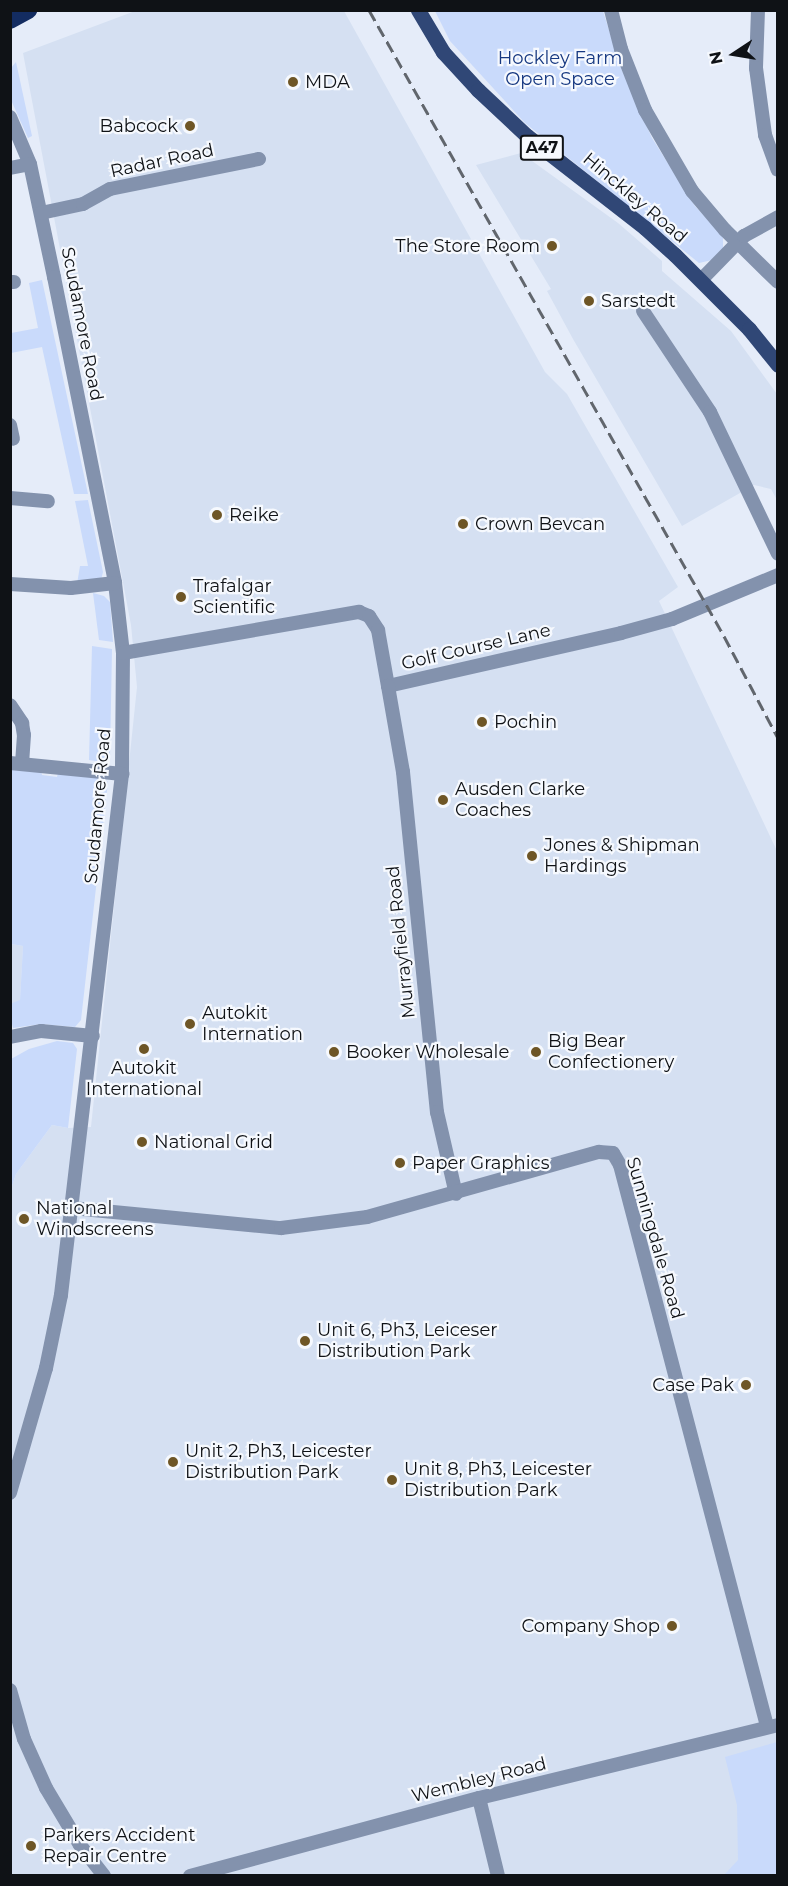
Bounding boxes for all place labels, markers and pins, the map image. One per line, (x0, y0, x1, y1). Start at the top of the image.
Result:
place label: MDA (305, 71, 350, 93)
marker: MDA (286, 75, 300, 89)
place label: Babcock (100, 115, 178, 137)
marker: Babcock (183, 119, 197, 133)
place label: The Store Room (395, 235, 540, 257)
marker: The Store Room (545, 239, 559, 253)
place label: Sarstedt (601, 290, 676, 312)
marker: Sarstedt (582, 294, 596, 308)
place label: Reike (229, 504, 279, 526)
marker: Reike (210, 508, 224, 522)
place label: Crown Bevcan (475, 513, 605, 535)
marker: Crown Bevcan (456, 517, 470, 531)
place label: Trafalgar Scientific (193, 576, 275, 618)
marker: Trafalgar Scientific (174, 590, 188, 604)
place label: Pochin (494, 711, 557, 733)
marker: Pochin (475, 715, 489, 729)
place label: Ausden Clarke Coaches (455, 779, 585, 822)
marker: Ausden Clarke Coaches (436, 793, 450, 807)
place label: Jones & Shipman Hardings (544, 835, 700, 878)
marker: Jones & Shipman Hardings (525, 849, 539, 863)
place label: Autokit Internation (202, 1003, 303, 1046)
marker: Autokit Internation (183, 1017, 197, 1031)
place label: Big Bear Confectionery (548, 1031, 674, 1074)
place label: Booker Wholesale (346, 1041, 509, 1063)
marker: Autokit International (137, 1042, 151, 1056)
marker: Booker Wholesale (327, 1045, 341, 1059)
marker: Big Bear Confectionery (529, 1045, 543, 1059)
place label: Autokit International (86, 1058, 202, 1100)
place label: National Grid (154, 1131, 273, 1153)
marker: National Grid (135, 1135, 149, 1149)
place label: Paper Graphics (412, 1152, 549, 1174)
marker: Paper Graphics (393, 1156, 407, 1170)
place label: National Windscreens (36, 1198, 153, 1240)
marker: National Windscreens (17, 1212, 31, 1226)
place label: Unit 6, Ph3, Leiceser Distribution Park (317, 1320, 497, 1362)
marker: Unit 6, Ph3, Leiceser Distribution Park (298, 1334, 312, 1348)
place label: Case Pak (652, 1374, 734, 1396)
marker: Case Pak (739, 1378, 753, 1392)
place label: Unit 2, Ph3, Leicester Distribution Park (185, 1441, 372, 1484)
marker: Unit 2, Ph3, Leicester Distribution Park (166, 1455, 180, 1469)
place label: Unit 8, Ph3, Leicester Distribution Park (404, 1459, 592, 1502)
marker: Unit 8, Ph3, Leicester Distribution Park (385, 1473, 399, 1487)
place label: Company Shop (521, 1615, 660, 1637)
marker: Company Shop (665, 1619, 679, 1633)
place label: Parkers Accident Repair Centre (43, 1825, 195, 1868)
marker: Parkers Accident Repair Centre (24, 1839, 38, 1853)

